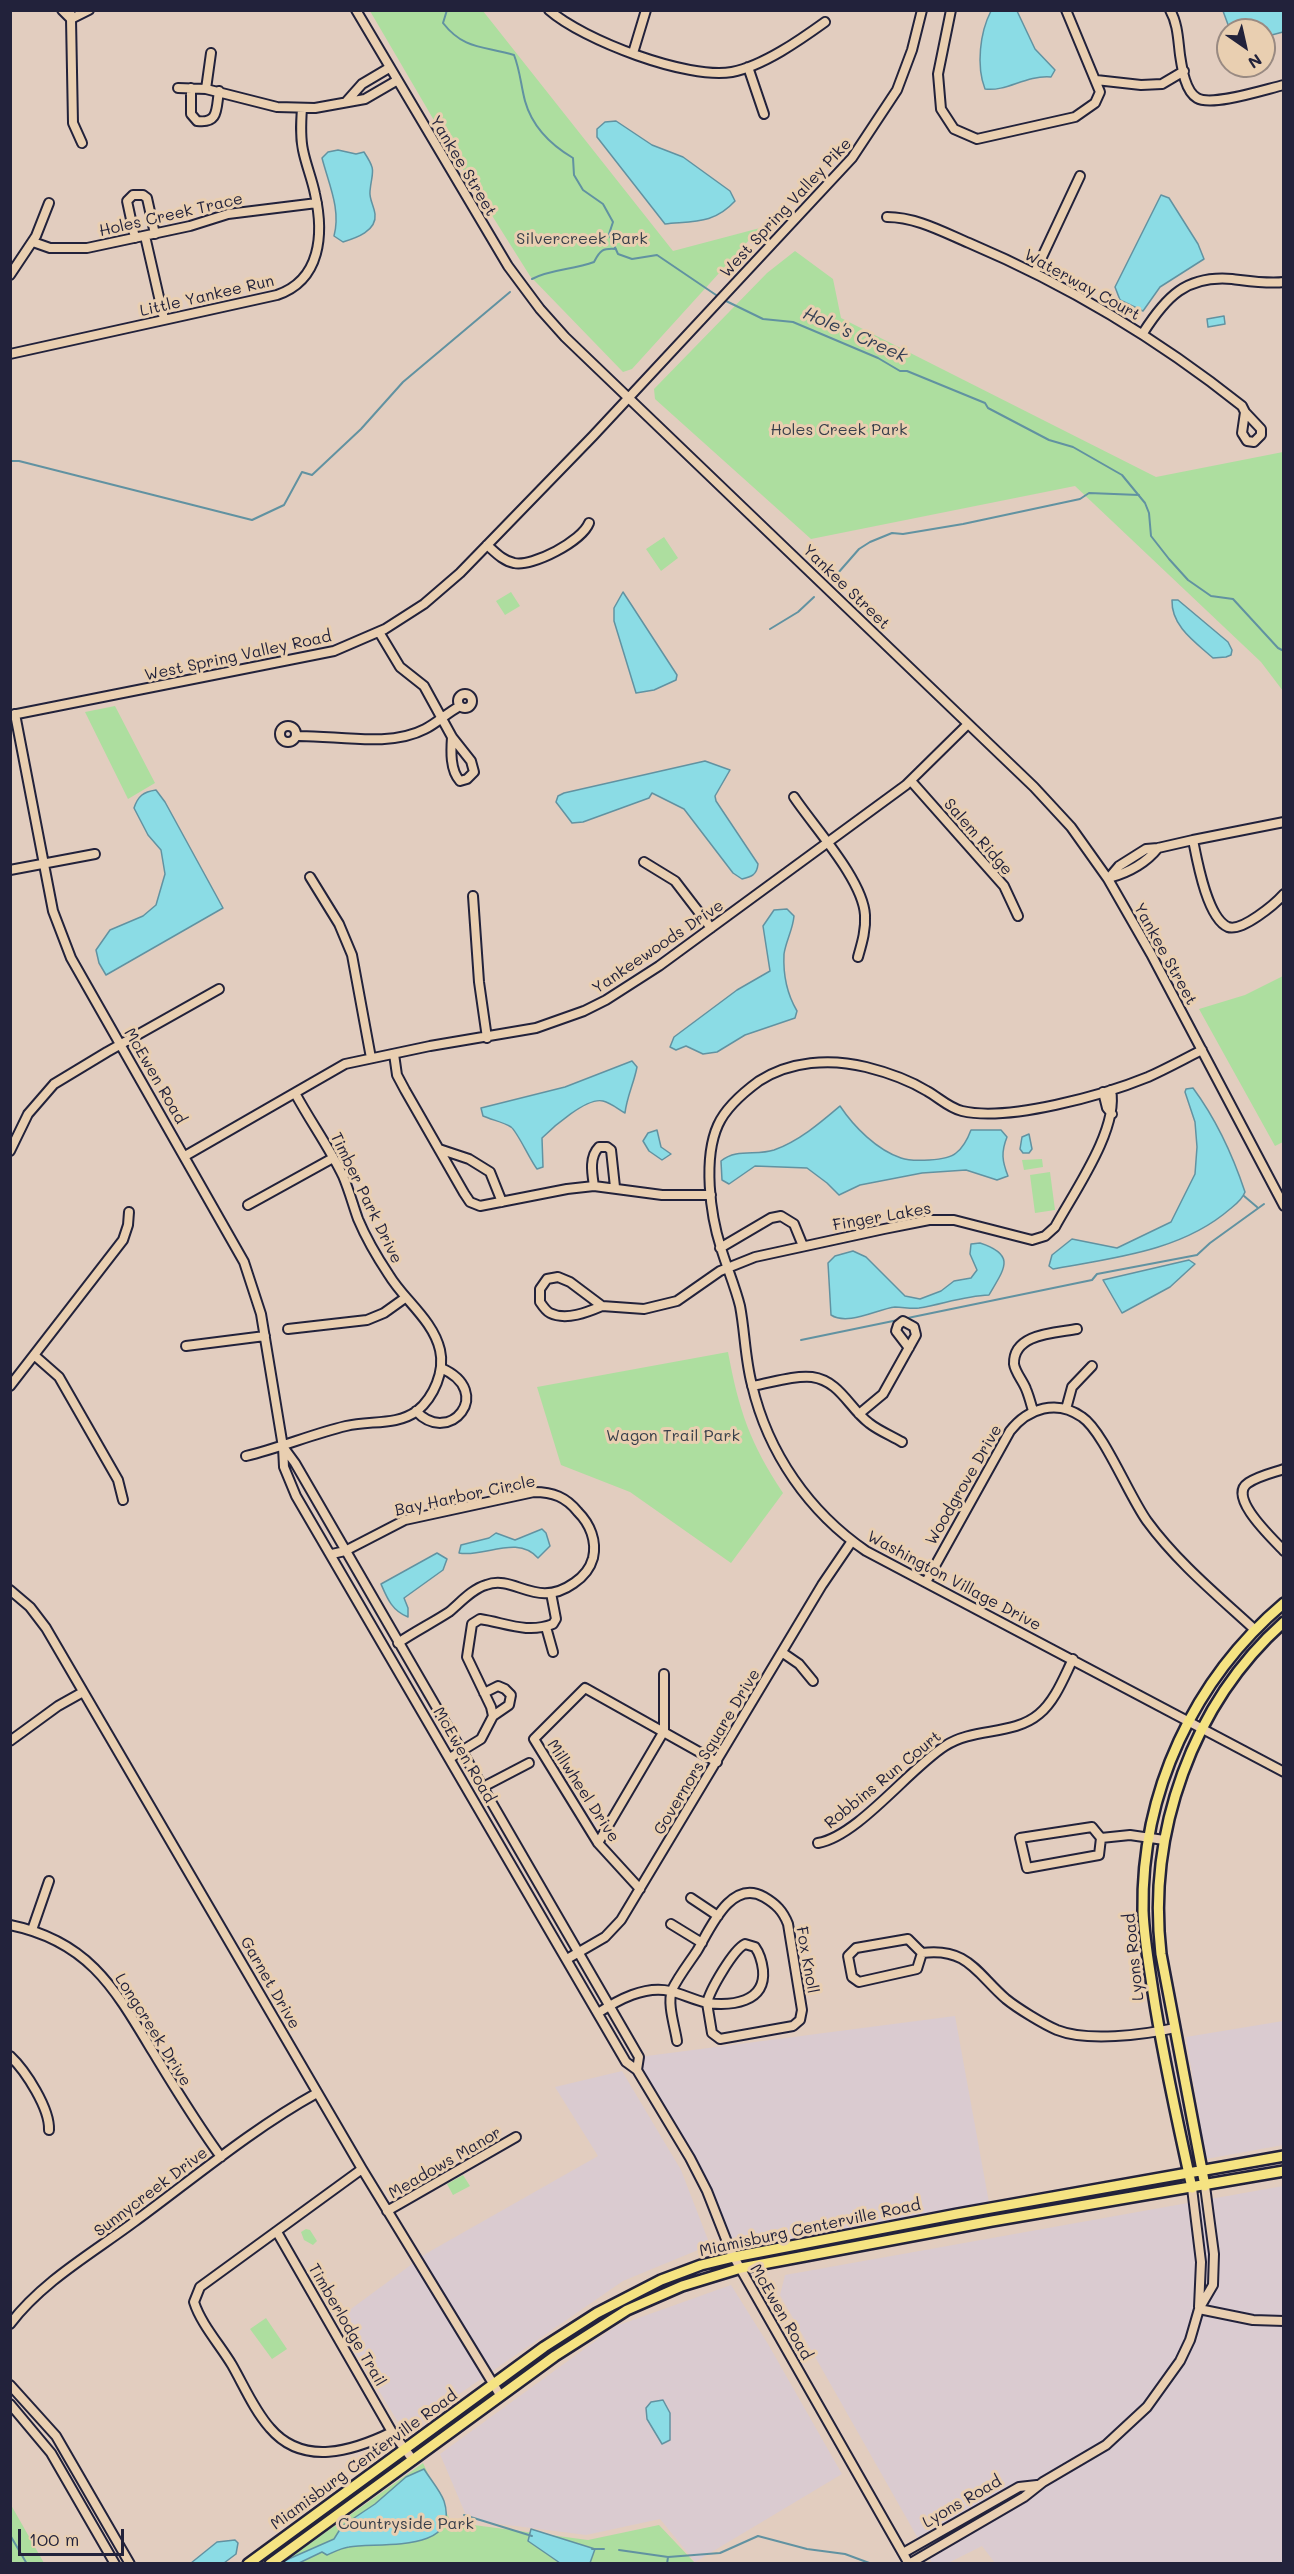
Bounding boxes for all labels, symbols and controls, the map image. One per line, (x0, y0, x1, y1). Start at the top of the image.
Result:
north arrow (1216, 18, 1276, 78)
text: N (1244, 50, 1266, 74)
street label: Yankee Street (426, 112, 500, 220)
street label: West Spring Valley Pike (716, 134, 856, 282)
street label: Holes Creek Trace (97, 189, 245, 241)
park label: Silvercreek Park (516, 229, 648, 249)
street label: Waterway Court (1021, 245, 1143, 325)
street label: Little Yankee Run (138, 271, 276, 321)
water label: Hole's Creek (800, 302, 910, 368)
park label: Holes Creek Park (771, 420, 907, 440)
street label: Yankee Street (798, 541, 894, 633)
street label: West Spring Valley Road (143, 627, 333, 685)
street label: Salem Ridge (940, 795, 1016, 879)
street label: Yankeewoods Drive (589, 896, 727, 998)
street label: Yankee Street (1129, 900, 1201, 1008)
street label: McEwen Road (120, 1025, 190, 1127)
street label: Timber Park Drive (326, 1129, 406, 1267)
street label: Finger Lakes (831, 1199, 933, 1235)
street label: Woodgrove Drive (922, 1421, 1006, 1549)
park label: Wagon Trail Park (606, 1426, 740, 1446)
street label: Bay Harbor Circle (393, 1472, 537, 1520)
street label: Washington Village Drive (864, 1527, 1044, 1635)
street label: Governors Square Drive (650, 1665, 764, 1839)
street label: McEwen Road (429, 1704, 499, 1806)
street label: Robbins Run Court (821, 1727, 945, 1833)
street label: Millwheel Drive (543, 1736, 623, 1846)
street label: Lyons Road (1120, 1912, 1148, 2002)
street label: Fox Knoll (792, 1925, 822, 1995)
street label: Garnet Drive (236, 1934, 304, 2032)
street label: Longcreek Drive (111, 1970, 195, 2090)
street label: Meadows Manor (385, 2123, 505, 2203)
street label: Sunnycreek Drive (91, 2143, 211, 2241)
street label: Miamisburg Centerville Road (698, 2195, 922, 2261)
street label: Timberlodge Trail (304, 2260, 390, 2390)
street label: McEwen Road (746, 2261, 816, 2363)
street label: Miamisburg Centerville Road (267, 2386, 461, 2534)
street label: Lyons Road (919, 2472, 1005, 2532)
park label: Countryside Park (338, 2514, 474, 2534)
scale bar (21, 2517, 128, 2555)
text: 100 m (29, 2527, 79, 2551)

